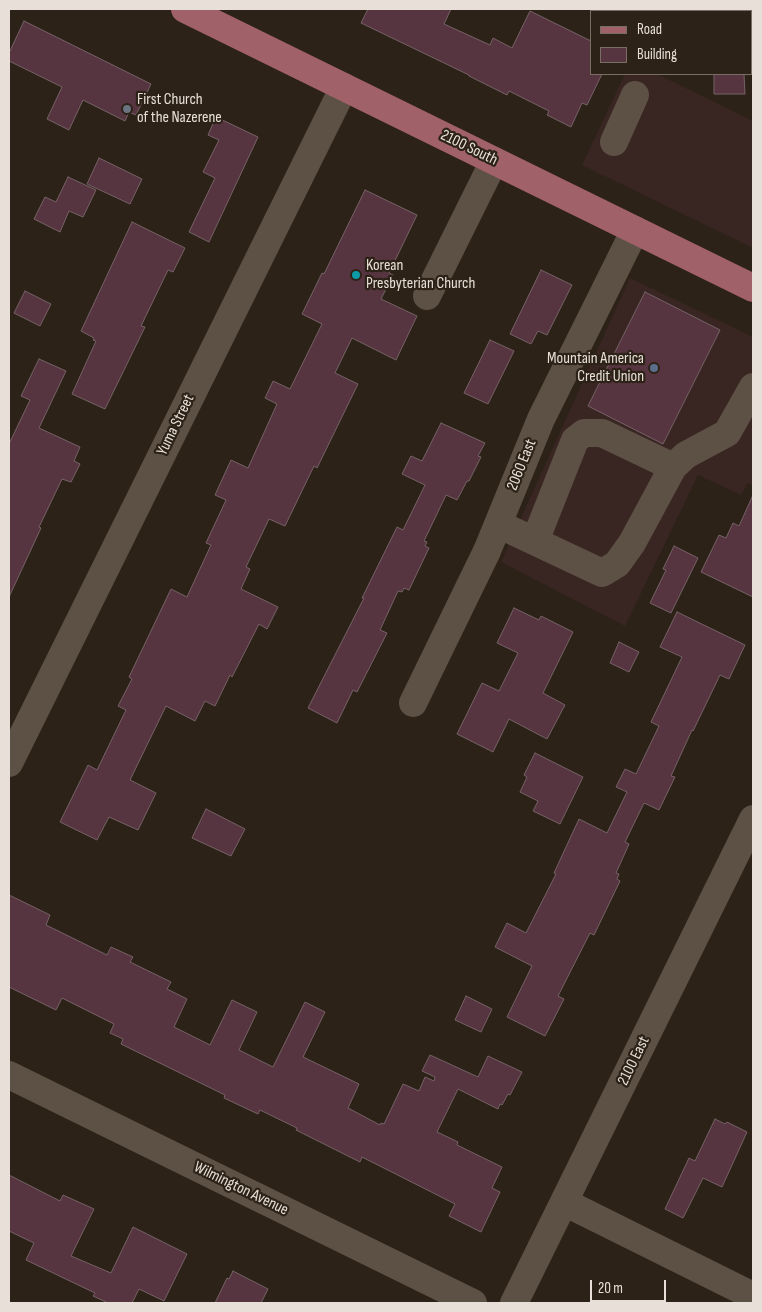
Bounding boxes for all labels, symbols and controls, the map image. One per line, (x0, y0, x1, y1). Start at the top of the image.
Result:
legend (590, 10, 752, 75)
text: Road (637, 20, 662, 39)
text: Building (637, 45, 677, 64)
place label: First Church of the Nazerene (137, 90, 222, 128)
marker: First Church of the Nazerene (121, 103, 133, 115)
street label: 2100 South (437, 126, 501, 170)
place label: Korean Presbyterian Church (366, 256, 475, 294)
marker: Korean Presbyterian Church (350, 269, 362, 281)
place label: Mountain America Credit Union (547, 349, 644, 387)
marker: Mountain America Credit Union (648, 362, 660, 374)
street label: Yuma Street (153, 391, 199, 459)
street label: 2060 East (503, 437, 541, 493)
street label: 2100 East (614, 1033, 654, 1089)
street label: Wilmington Avenue (191, 1158, 291, 1220)
scale bar (592, 1270, 668, 1302)
text: 20 m (598, 1279, 623, 1298)

